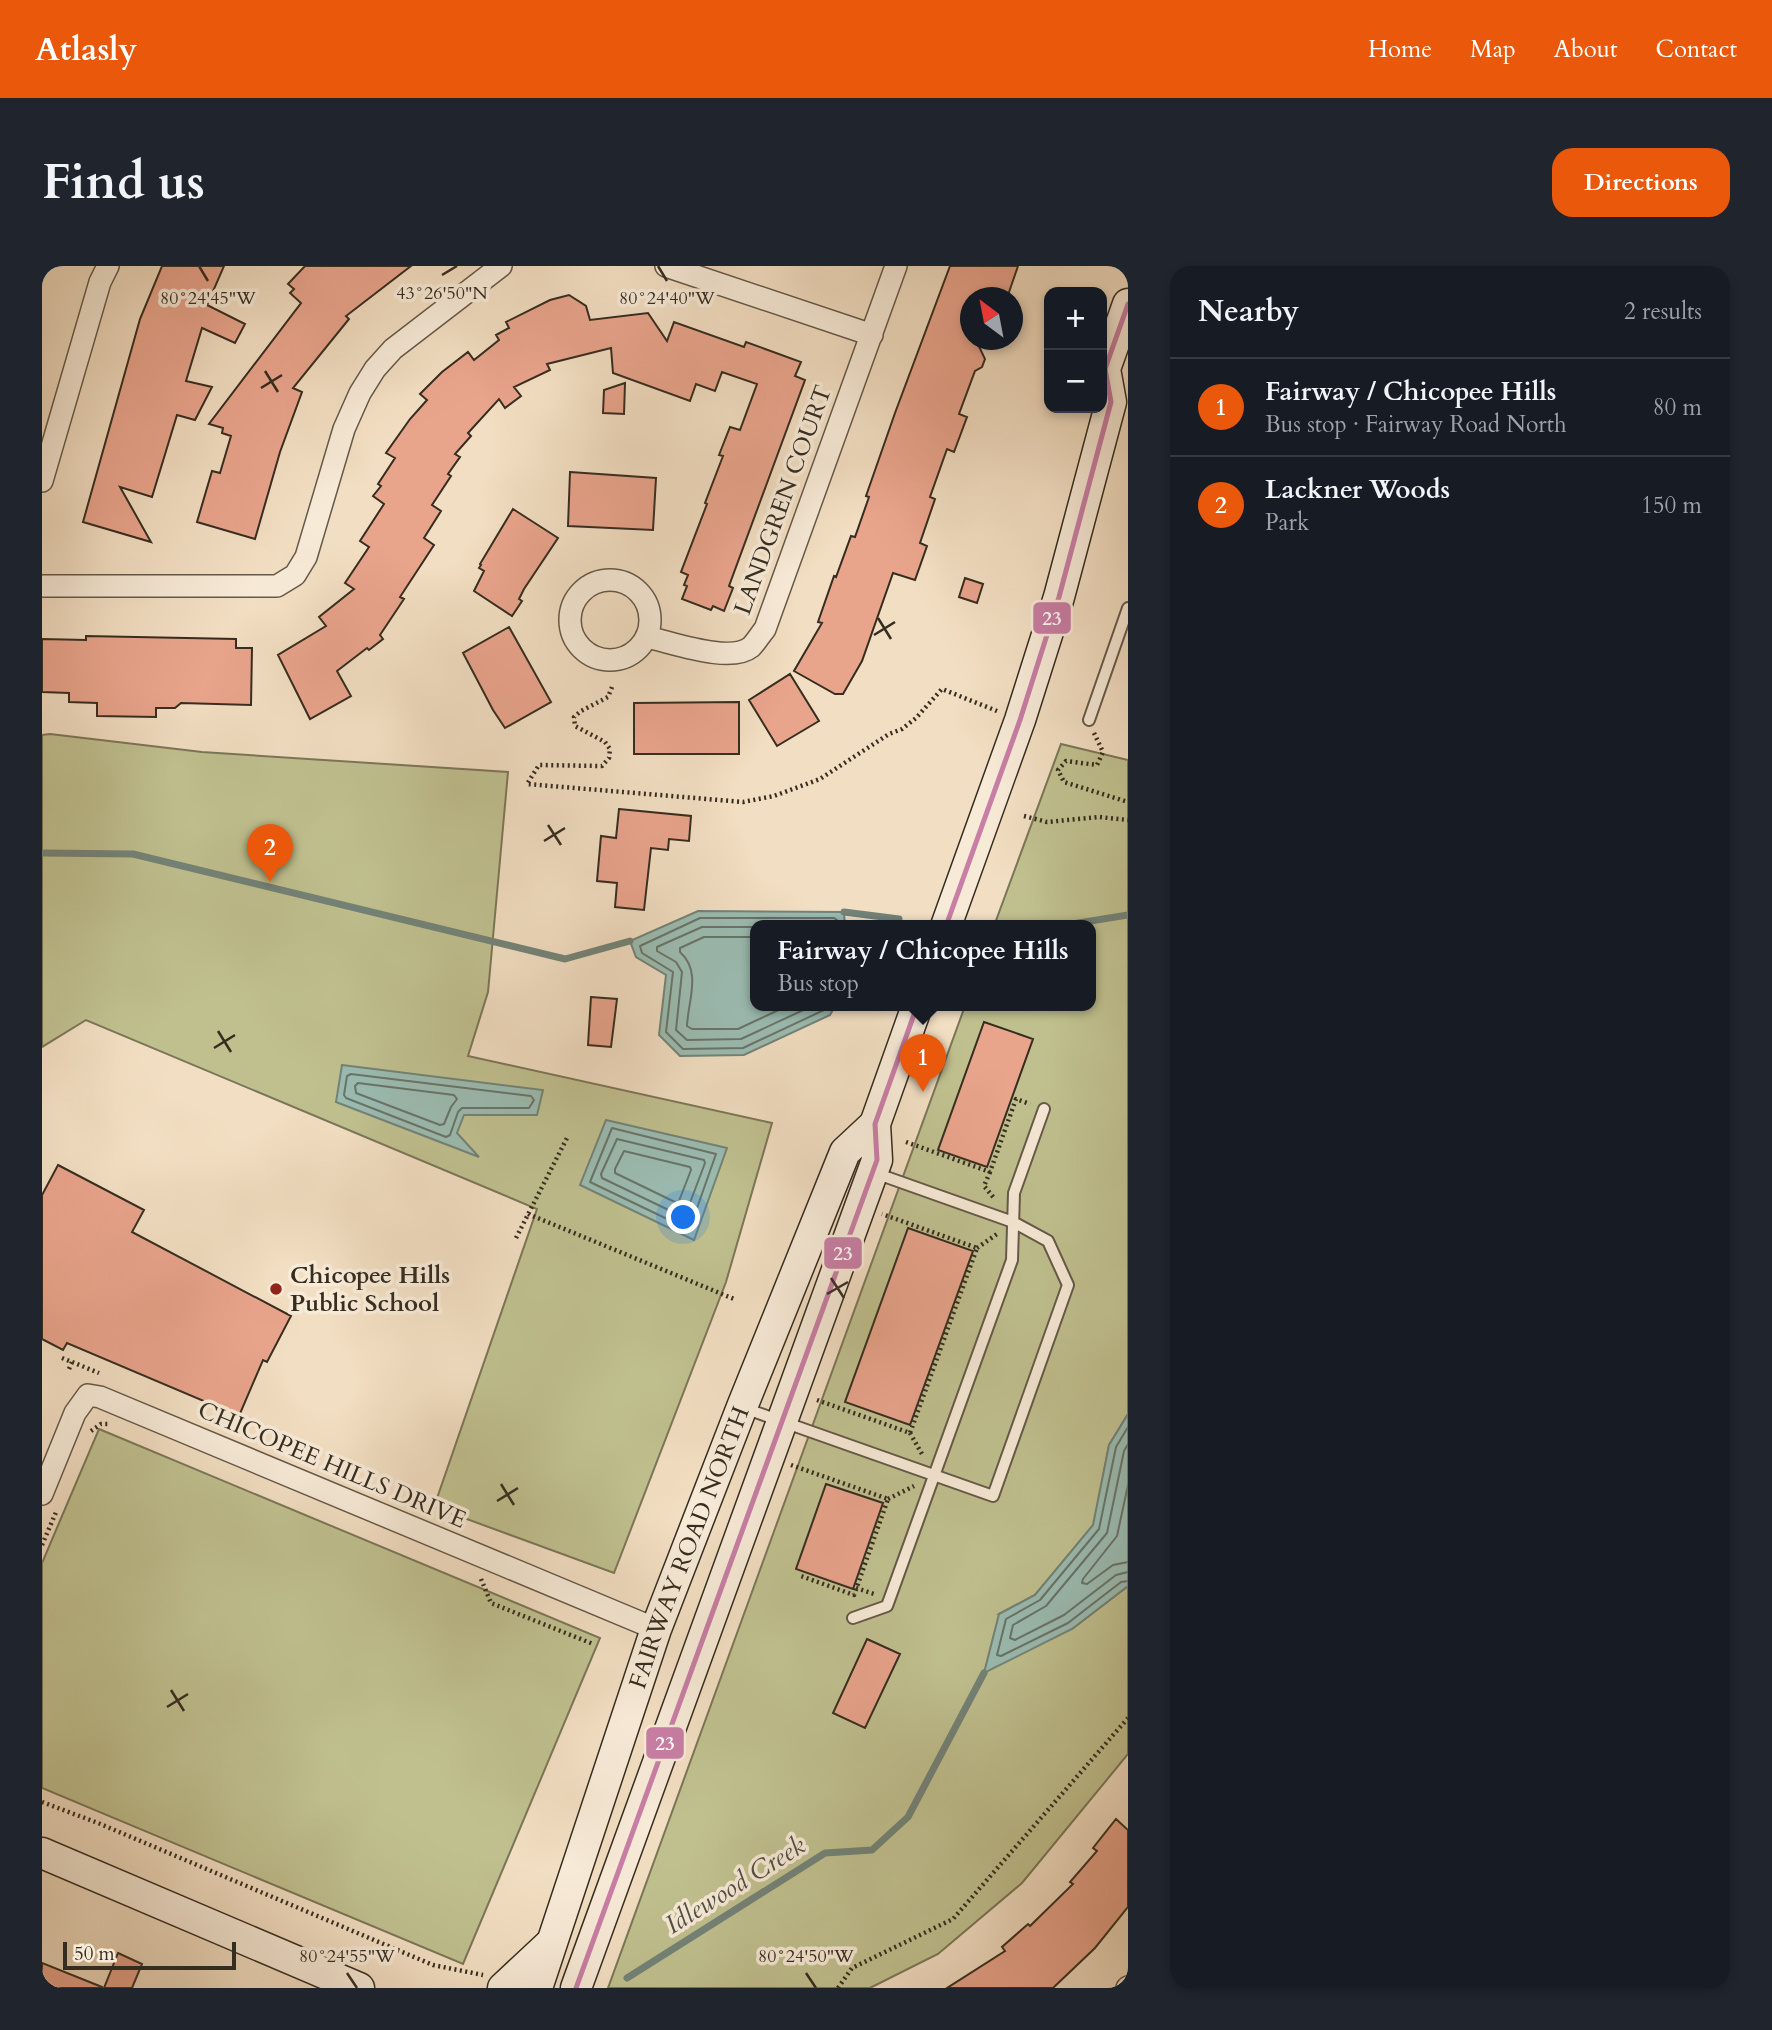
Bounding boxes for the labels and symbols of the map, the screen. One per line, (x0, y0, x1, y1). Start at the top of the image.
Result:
text: 43°26'50"N (396, 281, 488, 306)
text: 80°24'45"W (160, 286, 256, 311)
text: 80°24'40"W (619, 286, 715, 311)
north arrow (960, 287, 1023, 350)
street label: LANDGREN COURT (726, 381, 840, 619)
line badge: 23 (1032, 601, 1072, 635)
text: 23 (1042, 606, 1062, 632)
pin: 2 (247, 824, 293, 882)
pin: 1 (900, 1034, 946, 1092)
your location (666, 1200, 700, 1234)
line badge: 23 (823, 1236, 863, 1270)
text: 23 (833, 1241, 853, 1267)
place label: Chicopee Hills Public School (290, 1259, 450, 1320)
marker: Chicopee Hills Public School (268, 1281, 284, 1297)
street label: CHICOPEE HILLS DRIVE (193, 1393, 471, 1537)
street label: FAIRWAY ROAD NORTH (621, 1402, 757, 1693)
line badge: 23 (645, 1726, 685, 1760)
text: 23 (655, 1731, 675, 1757)
water label: Idlewood Creek (658, 1828, 812, 1942)
scale bar (63, 1939, 236, 1971)
text: 80°24'55"W (299, 1944, 395, 1969)
text: 80°24'50"W (758, 1944, 854, 1969)

